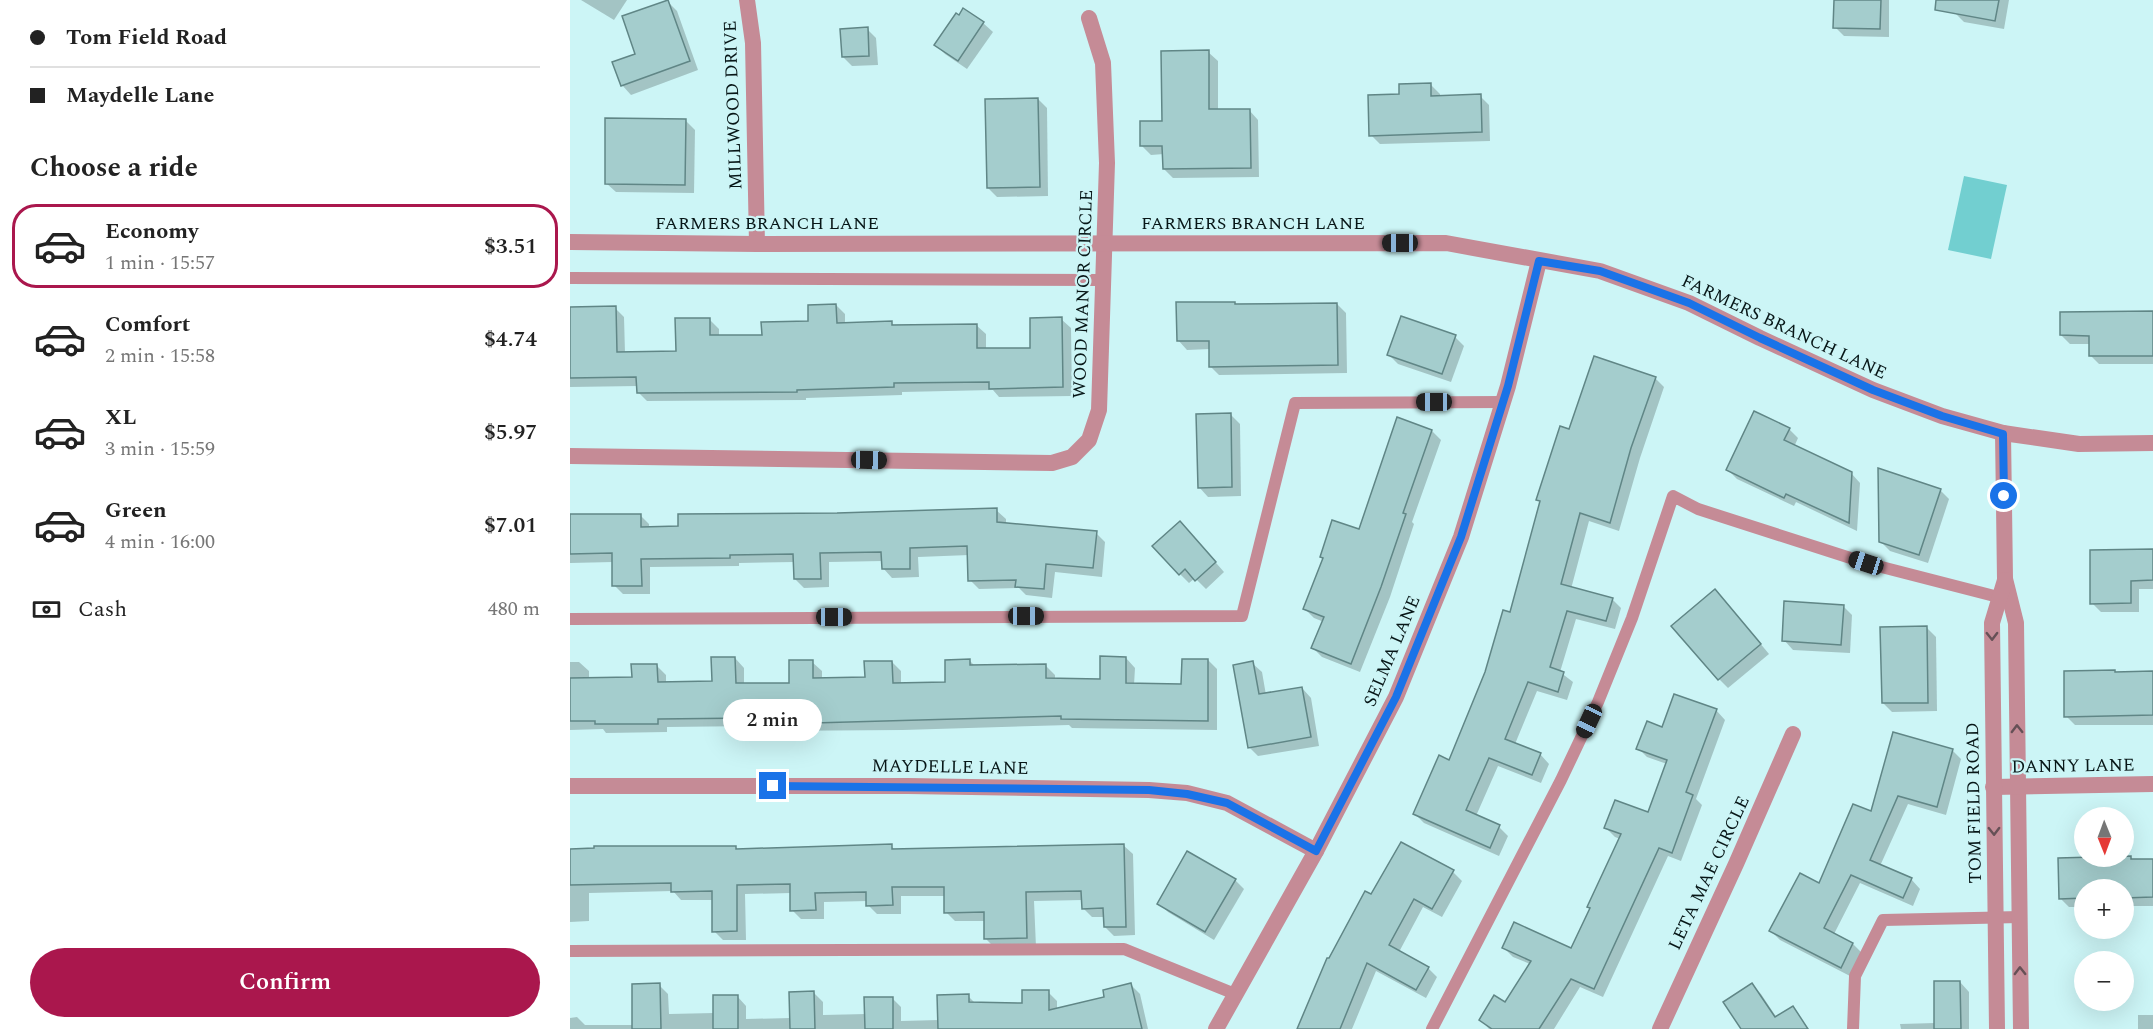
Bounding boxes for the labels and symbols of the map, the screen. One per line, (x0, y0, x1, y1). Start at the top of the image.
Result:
street label: MILLWOOD DRIVE (717, 20, 749, 190)
street label: WOOD MANOR CIRCLE (1066, 189, 1100, 399)
street label: FARMERS BRANCH LANE (655, 210, 879, 237)
street label: FARMERS BRANCH LANE (1141, 210, 1365, 237)
car (1382, 234, 1418, 252)
street label: FARMERS BRANCH LANE (1677, 267, 1891, 387)
car (1416, 393, 1452, 411)
car (851, 451, 887, 469)
route start (1990, 482, 2017, 509)
car (1846, 549, 1886, 577)
street label: SELMA LANE (1356, 591, 1428, 711)
car (1008, 607, 1044, 625)
car (816, 608, 852, 626)
one-way arrow (1986, 631, 1998, 640)
callout: 2 min (724, 699, 822, 741)
car (1573, 701, 1605, 741)
street label: TOM FIELD ROAD (1959, 722, 1989, 884)
one-way arrow (2011, 724, 2023, 733)
street label: DANNY LANE (2011, 751, 2135, 781)
street label: MAYDELLE LANE (871, 752, 1029, 782)
route end (759, 772, 786, 799)
street label: LETA MAE CIRCLE (1661, 791, 1757, 955)
north arrow (2074, 807, 2134, 867)
one-way arrow (1988, 826, 2000, 835)
one-way arrow (2014, 966, 2026, 975)

